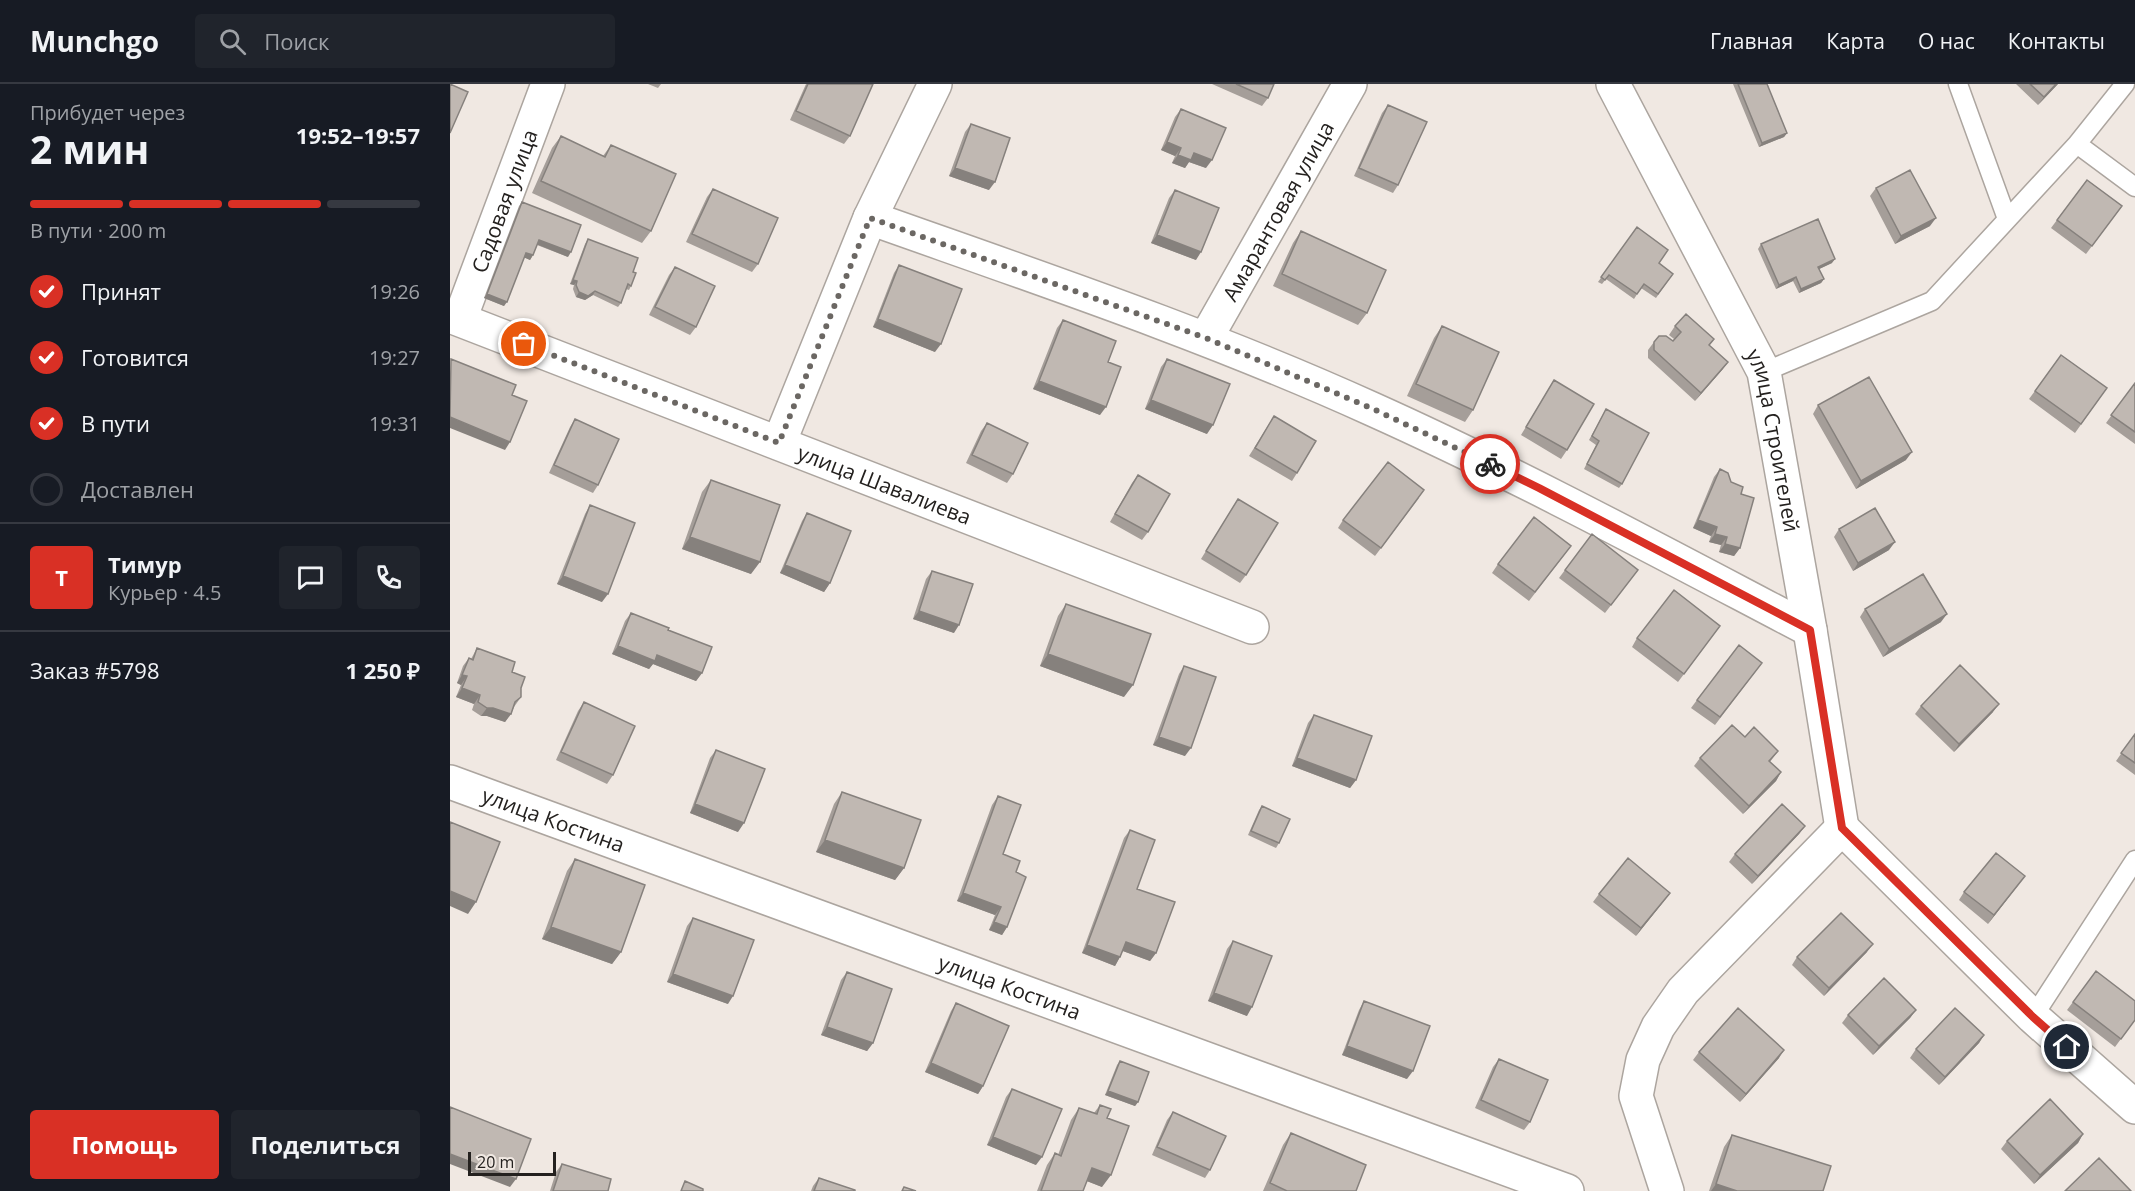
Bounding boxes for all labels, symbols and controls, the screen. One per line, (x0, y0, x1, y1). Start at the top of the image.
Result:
search box (195, 14, 615, 68)
text: Munchgo (30, 22, 159, 60)
icon: search (216, 25, 249, 58)
text: Поиск (264, 26, 329, 56)
text: Главная (1710, 27, 1793, 55)
text: Карта (1826, 27, 1885, 55)
text: О нас (1918, 27, 1975, 55)
text: Контакты (2008, 27, 2105, 55)
text: Прибудет через (30, 99, 185, 126)
street label: Амарантовая улица (1216, 116, 1340, 306)
text: 19:52–19:57 (296, 120, 420, 150)
text: 2 мин (30, 122, 149, 175)
street label: Садовая улица (465, 125, 544, 277)
text: В пути · 200 m (30, 217, 166, 244)
icon: check (30, 275, 63, 308)
text: Принят (81, 276, 161, 306)
text: 19:26 (369, 278, 420, 305)
pin (498, 318, 549, 369)
icon: bag (507, 327, 540, 360)
icon: check (30, 341, 63, 374)
text: Готовится (81, 342, 189, 372)
text: 19:27 (369, 344, 420, 371)
street label: улица Строителей (1740, 344, 1806, 534)
icon: check (30, 407, 63, 440)
text: В пути (81, 408, 150, 438)
text: 19:31 (369, 410, 420, 437)
courier (1460, 434, 1520, 494)
street label: улица Шавалиева (794, 438, 975, 531)
icon: bike (1474, 448, 1507, 481)
text: Доставлен (81, 474, 194, 504)
button: chat (279, 546, 342, 609)
button: phone (357, 546, 420, 609)
text: Тимур (108, 549, 182, 579)
text: Т (55, 562, 68, 592)
text: Курьер · 4.5 (108, 579, 222, 606)
text: Заказ #5798 (30, 655, 160, 685)
text: 1 250 ₽ (345, 655, 420, 685)
street label: улица Костина (478, 781, 629, 859)
street label: улица Костина (934, 948, 1085, 1026)
pin (2041, 1021, 2092, 1072)
icon: home (2050, 1030, 2083, 1063)
button: Помощь (30, 1110, 219, 1179)
button: Поделиться (231, 1110, 420, 1179)
scale bar (468, 1149, 556, 1176)
text: 20 m (477, 1151, 514, 1173)

